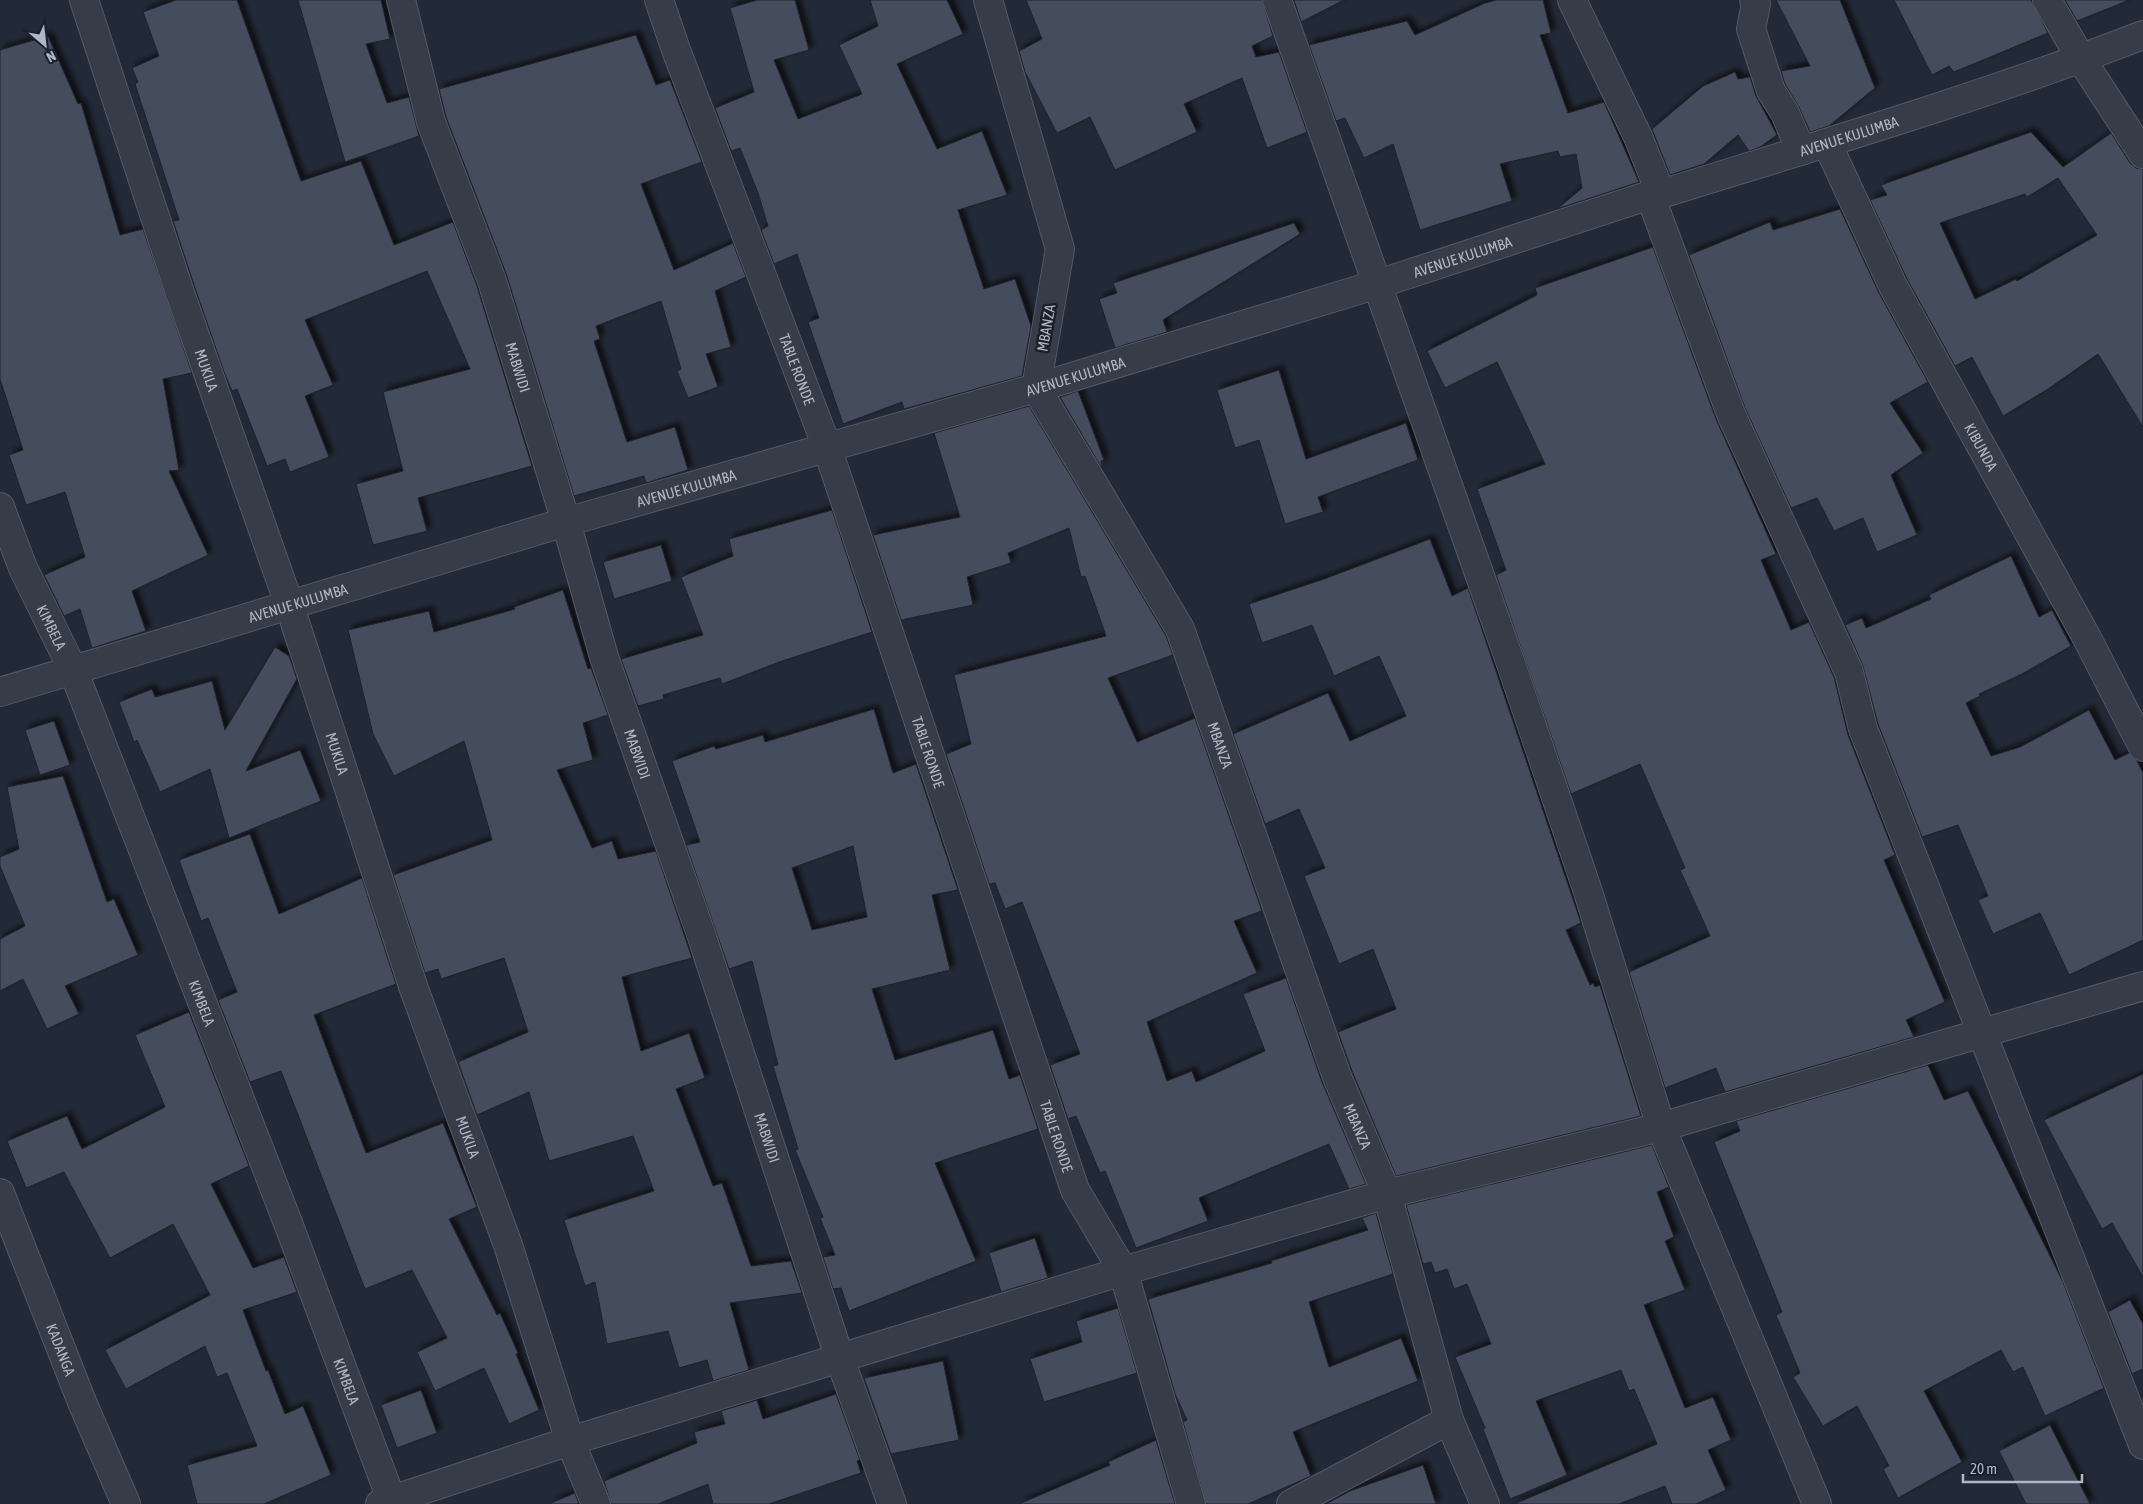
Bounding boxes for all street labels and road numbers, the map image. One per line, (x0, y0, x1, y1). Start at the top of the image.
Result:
street label: AVENUE KULUMBA (1797, 112, 1901, 159)
street label: AVENUE KULUMBA (1411, 232, 1514, 280)
street label: MBANZA (1034, 303, 1059, 353)
street label: TABLE RONDE (776, 331, 819, 407)
street label: MABWIDI (503, 340, 534, 394)
street label: MUKILA (192, 347, 222, 394)
street label: AVENUE KULUMBA (1024, 353, 1128, 399)
street label: KIBUNDA (1962, 420, 2002, 474)
street label: AVENUE KULUMBA (635, 465, 738, 510)
street label: AVENUE KULUMBA (246, 579, 350, 625)
street label: KIMBELA (34, 602, 70, 653)
street label: TABLE RONDE (909, 714, 949, 791)
street label: MBANZA (1205, 720, 1237, 771)
street label: MABWIDI (621, 727, 654, 781)
street label: MUKILA (323, 730, 352, 777)
street label: KIMBELA (186, 978, 219, 1029)
street label: TABLE RONDE (1037, 1098, 1077, 1175)
street label: MBANZA (1341, 1101, 1375, 1152)
street label: MABWIDI (752, 1110, 784, 1165)
street label: MUKILA (453, 1113, 484, 1161)
street label: KADANGA (43, 1321, 79, 1379)
street label: KIMBELA (331, 1356, 364, 1407)

